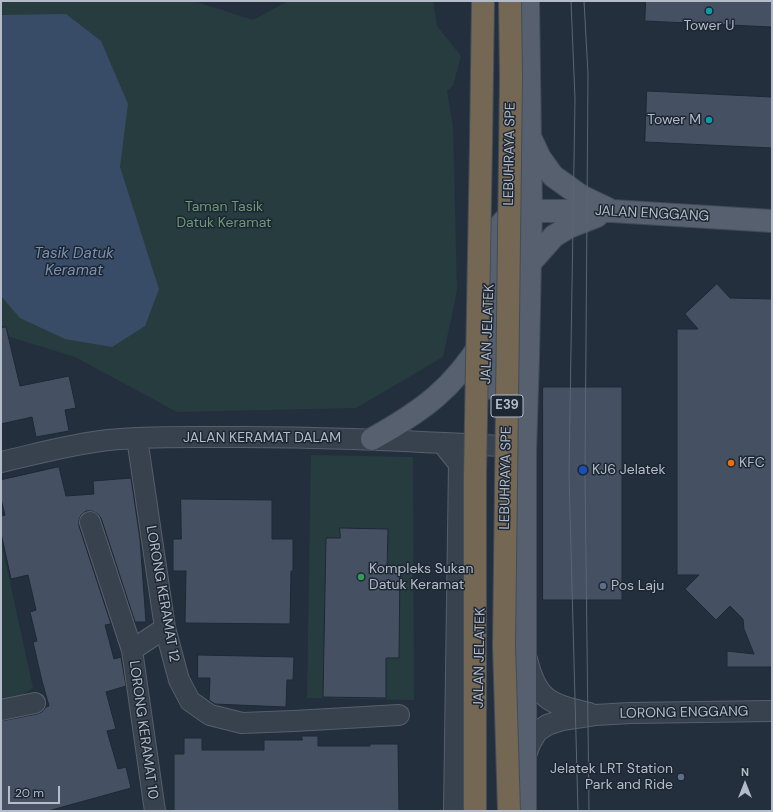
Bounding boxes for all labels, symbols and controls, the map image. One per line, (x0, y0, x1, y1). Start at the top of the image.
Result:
marker: Tower U (704, 6, 714, 16)
place label: Tower U (683, 18, 735, 34)
street label: LEBUHRAYA SPE (501, 102, 519, 206)
place label: Tower M (647, 112, 701, 128)
marker: Tower M (704, 115, 714, 125)
park label: Taman Tasik Datuk Keramat (176, 199, 272, 232)
street label: JALAN ENGGANG (594, 203, 710, 225)
water label: Tasik Datuk Keramat (34, 245, 114, 280)
street label: JALAN JELATEK (478, 284, 498, 384)
road number: E39 (491, 395, 523, 417)
street label: LEBUHRAYA SPE (497, 426, 515, 530)
street label: JALAN KERAMAT DALAM (183, 430, 341, 446)
place label: KFC (739, 455, 765, 471)
marker: KFC (726, 458, 736, 468)
place label: KJ6 Jelatek (592, 462, 666, 478)
marker: KJ6 Jelatek (577, 464, 589, 476)
street label: LORONG KERAMAT 12 (142, 525, 182, 663)
place label: Kompleks Sukan Datuk Keramat (369, 561, 474, 594)
marker: Kompleks Sukan Datuk Keramat (356, 572, 366, 582)
place label: Pos Laju (611, 578, 664, 594)
marker: Pos Laju (598, 581, 608, 591)
street label: JALAN JELATEK (471, 608, 489, 708)
street label: LORONG KERAMAT 10 (125, 660, 161, 800)
street label: LORONG ENGGANG (619, 703, 749, 723)
place label: Jelatek LRT Station Park and Ride (550, 761, 673, 794)
north arrow (725, 764, 765, 804)
text: N (741, 765, 749, 779)
marker: Jelatek LRT Station Park and Ride (676, 772, 686, 782)
scale bar (10, 778, 62, 804)
text: 20 m (15, 785, 44, 801)

